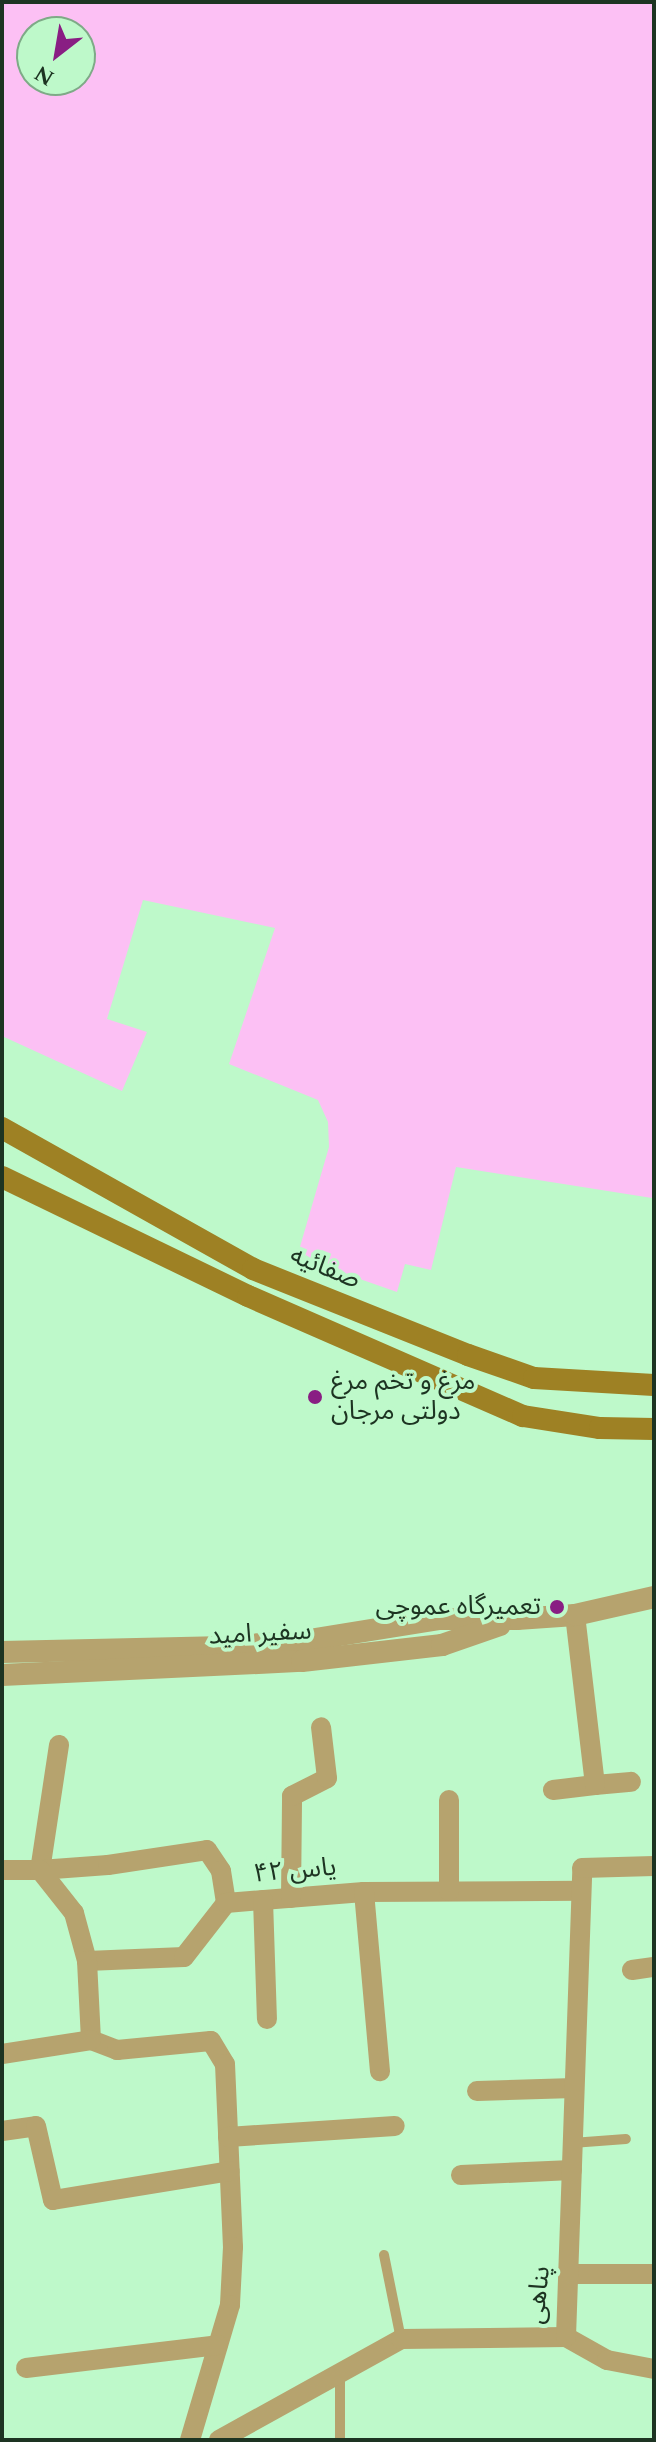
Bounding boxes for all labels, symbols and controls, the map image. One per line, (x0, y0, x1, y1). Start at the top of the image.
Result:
north arrow (16, 16, 96, 96)
text: N (28, 57, 61, 94)
street label: صفائیه (285, 1240, 365, 1296)
place label: مرغ و تخم مرغ دولتی مرجان (331, 1366, 475, 1428)
marker: مرغ و تخم مرغ دولتی مرجان (306, 1388, 324, 1406)
place label: تعمیرگاه عموچی (376, 1591, 541, 1623)
marker: تعمیرگاه عموچی (548, 1598, 566, 1616)
street label: سفیر امید (208, 1616, 312, 1652)
street label: یاس ۴۲ (252, 1852, 338, 1890)
street label: پناهی (520, 2264, 558, 2326)

